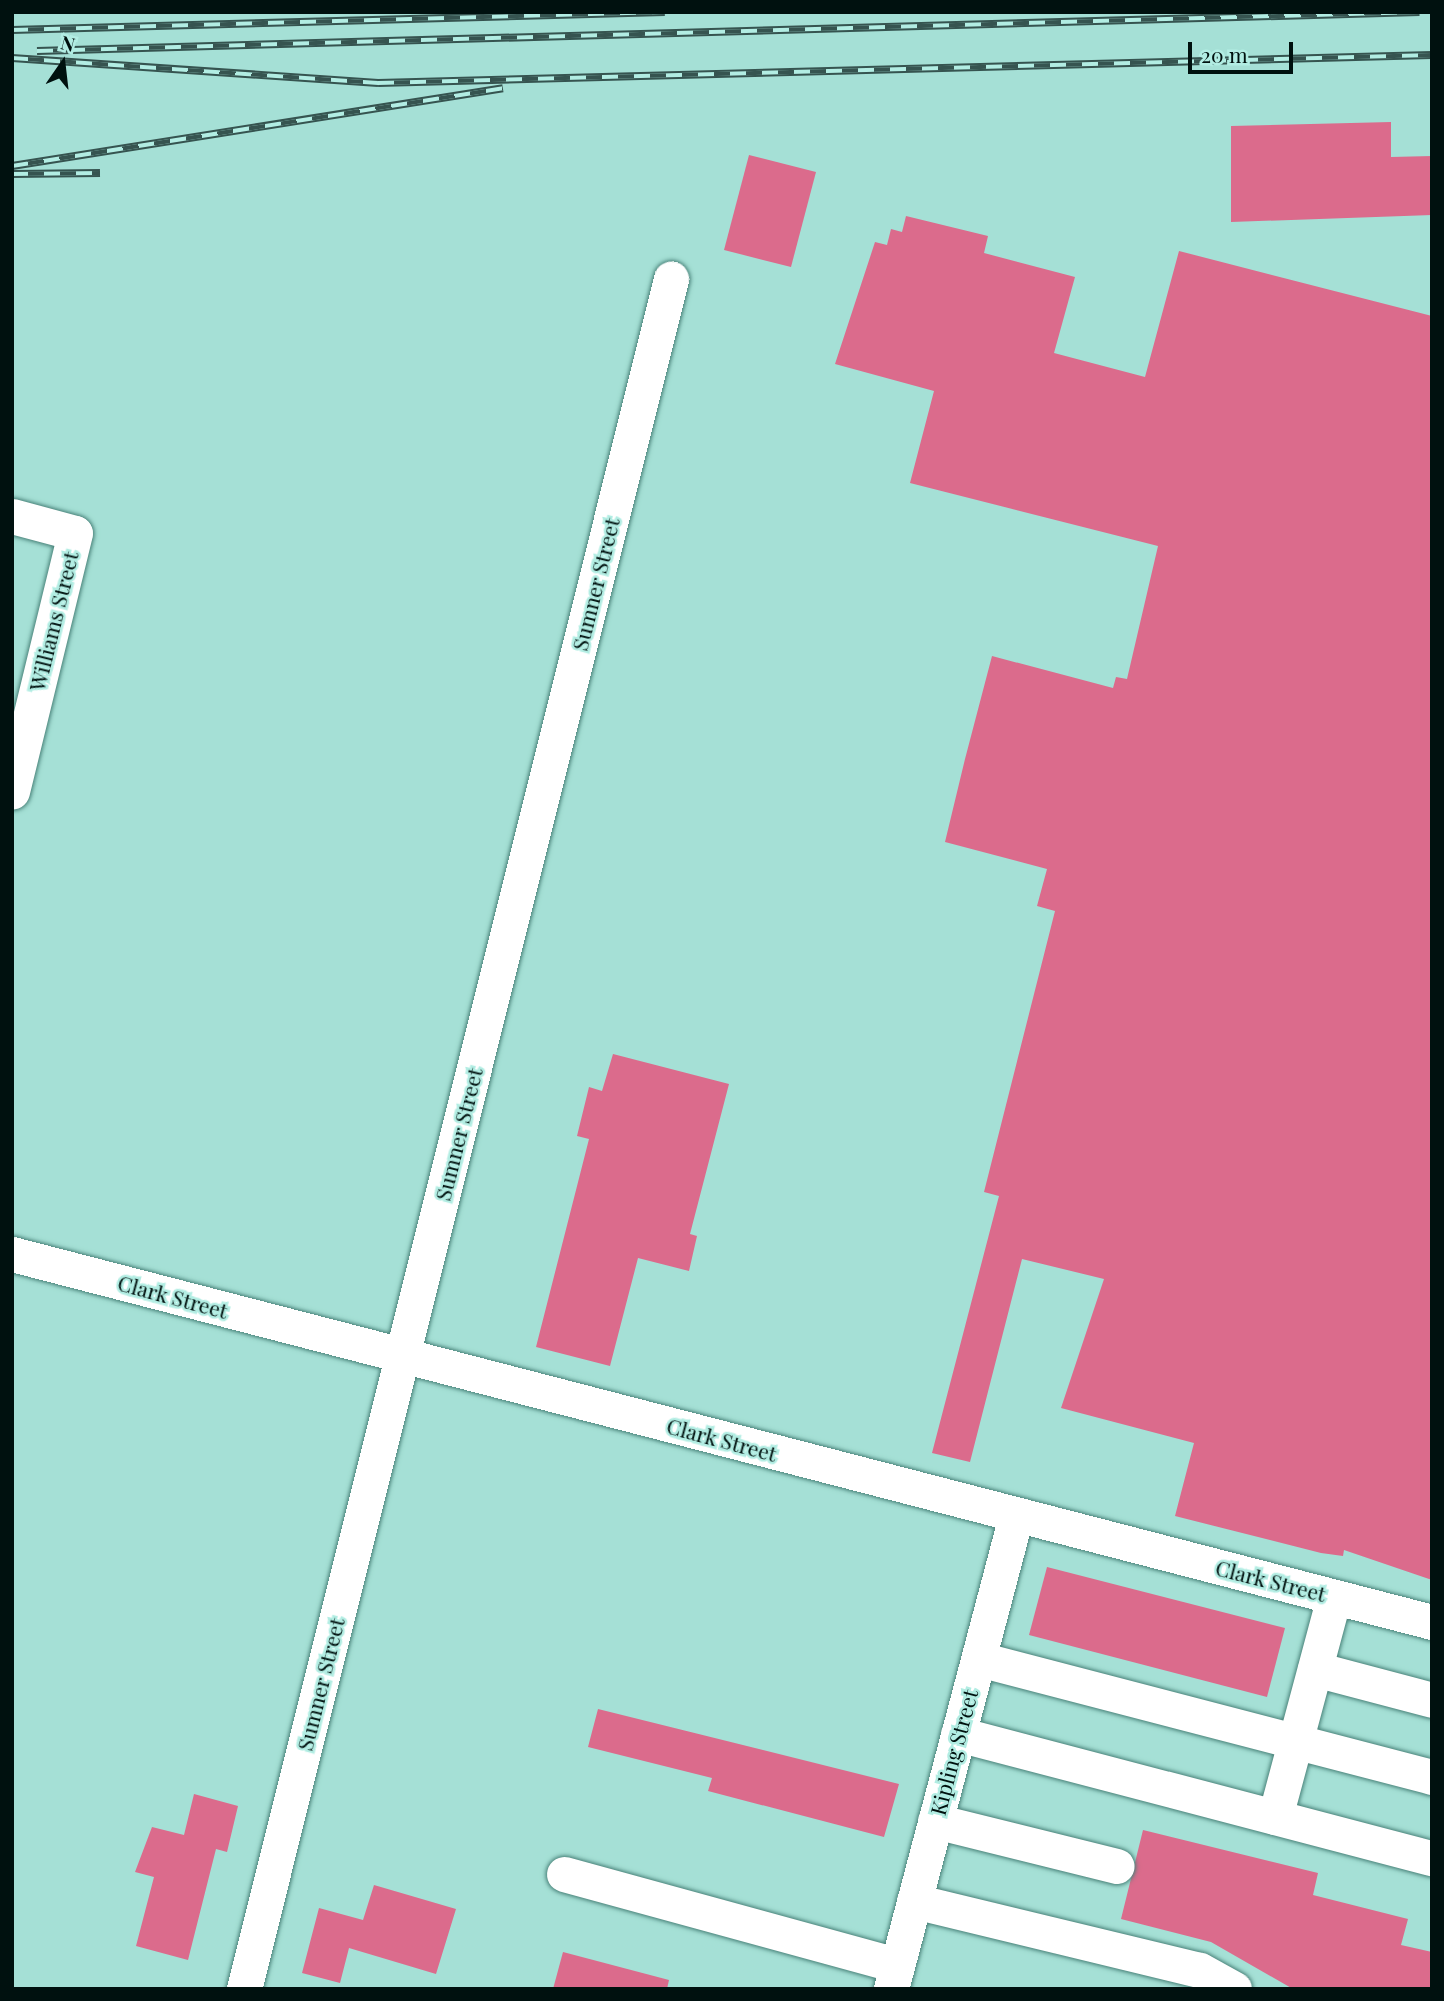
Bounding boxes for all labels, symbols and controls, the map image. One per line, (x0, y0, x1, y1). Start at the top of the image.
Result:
north arrow (28, 28, 98, 98)
text: N (58, 28, 78, 57)
scale bar (1192, 28, 1297, 72)
text: 20 m (1201, 40, 1248, 68)
street label: Sumner Street (566, 515, 624, 653)
street label: Williams Street (23, 549, 83, 693)
street label: Sumner Street (429, 1065, 487, 1203)
street label: Clark Street (115, 1269, 231, 1323)
street label: Clark Street (664, 1412, 780, 1466)
street label: Clark Street (1213, 1554, 1329, 1606)
street label: Sumner Street (291, 1615, 349, 1753)
street label: Kipling Street (924, 1686, 982, 1818)

